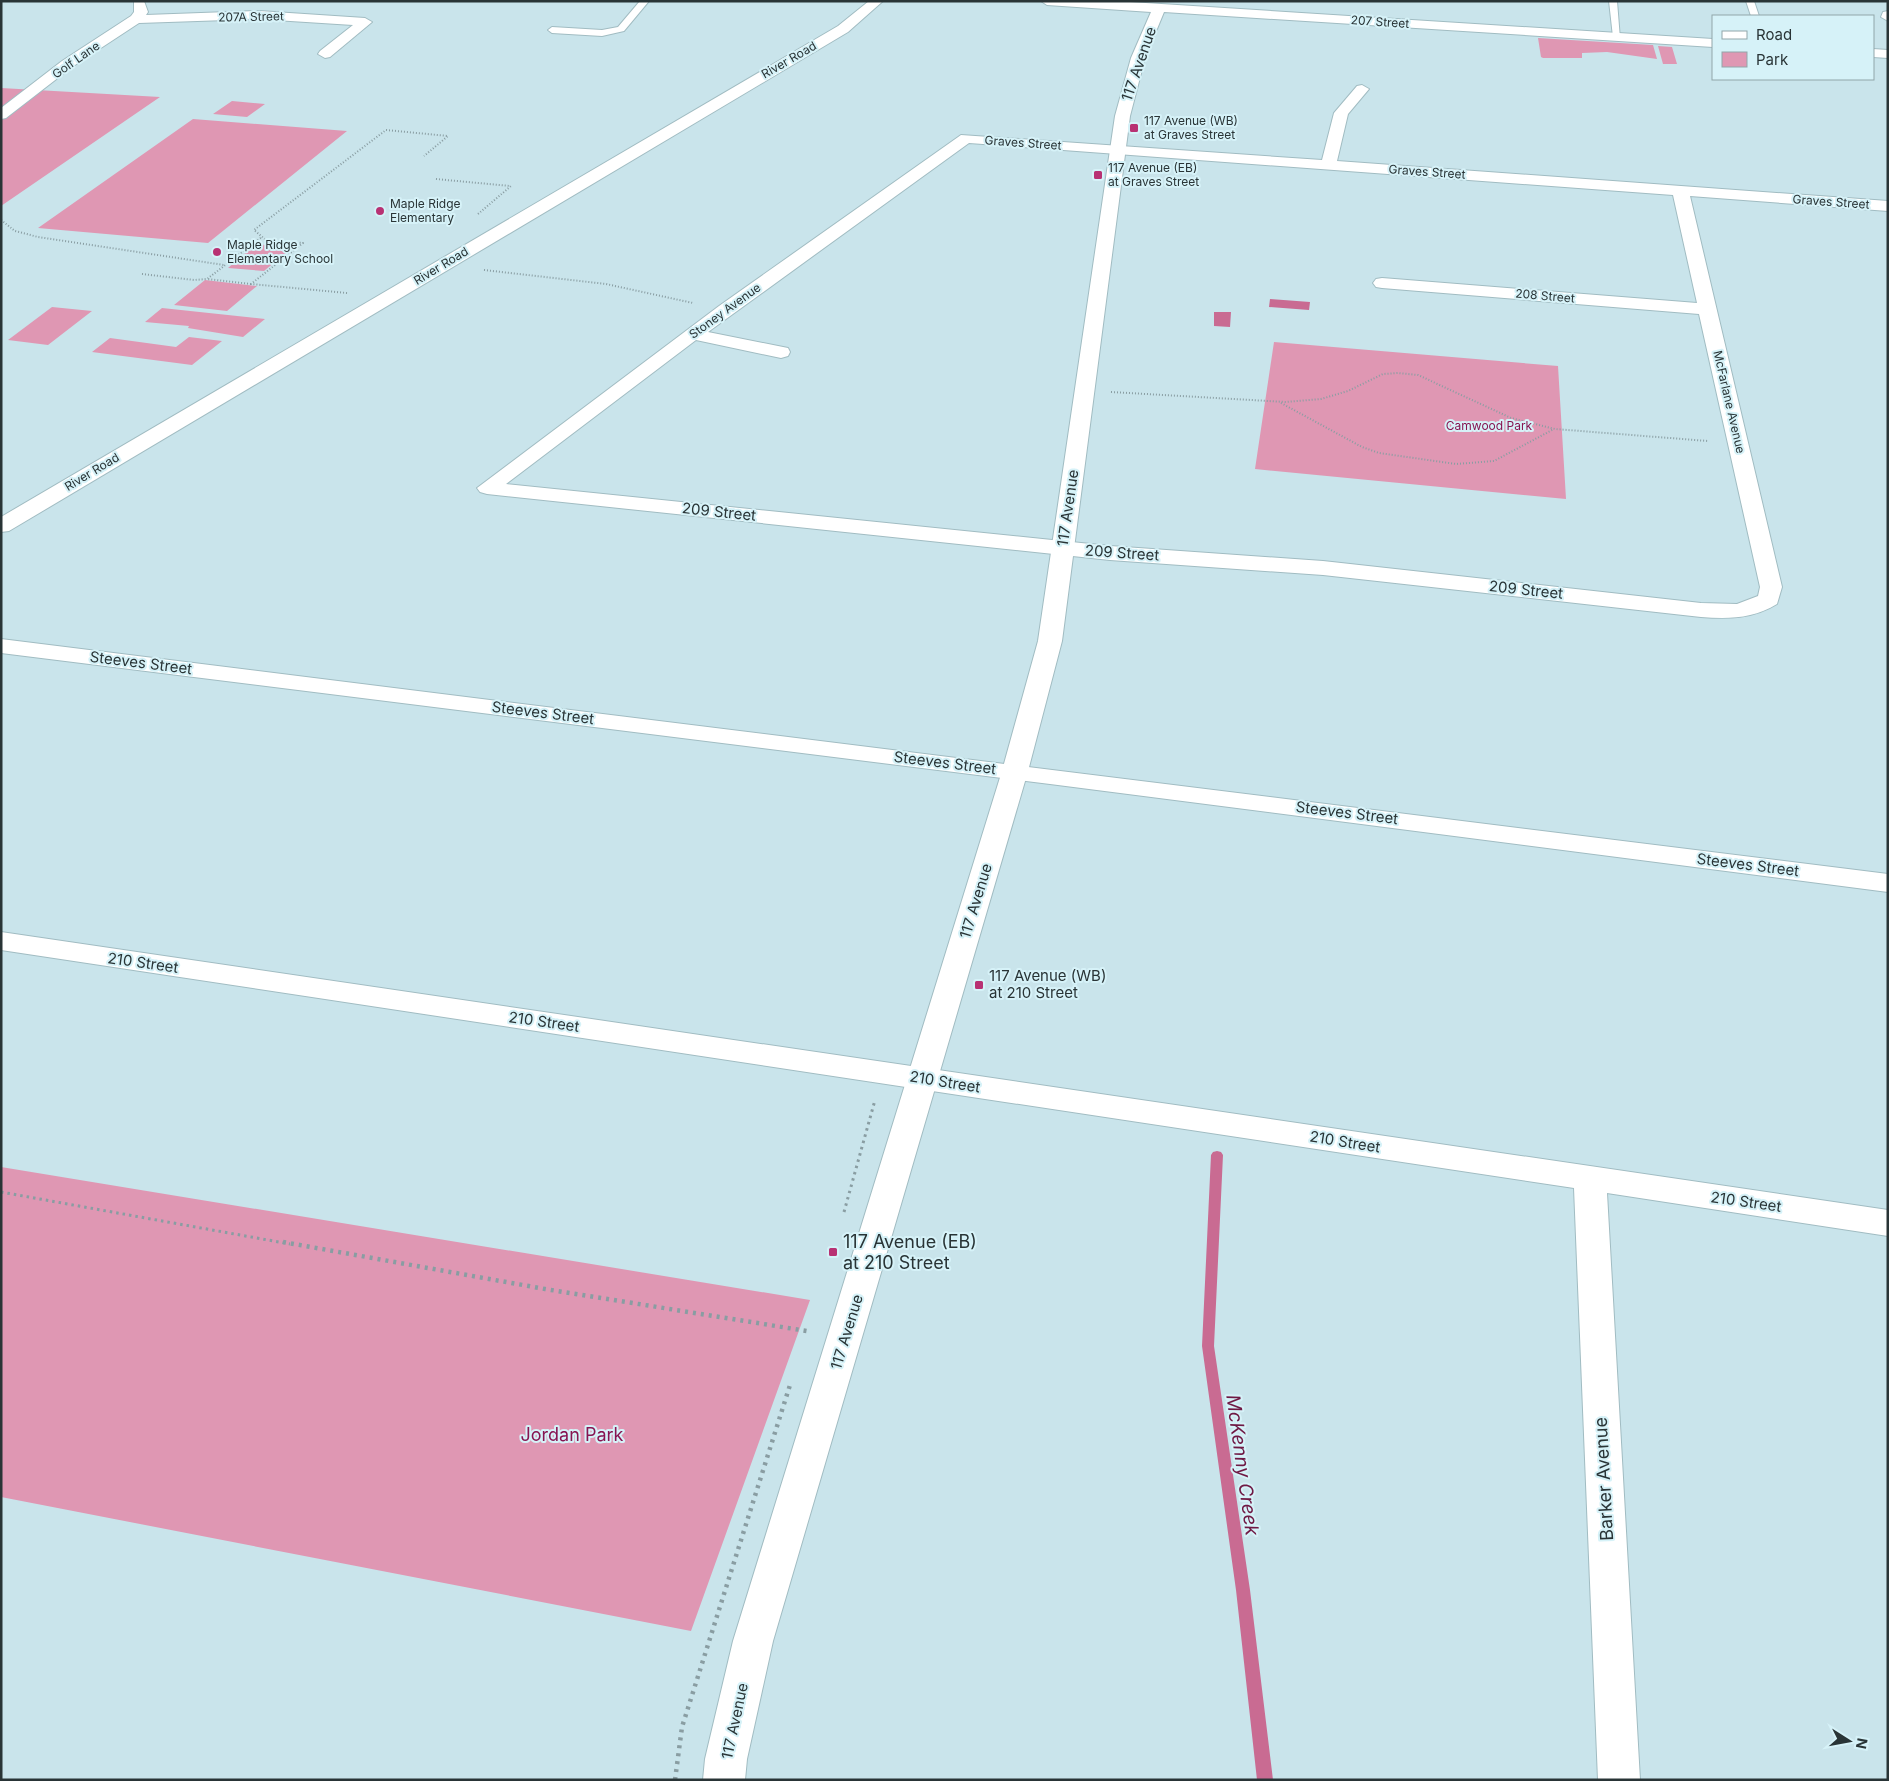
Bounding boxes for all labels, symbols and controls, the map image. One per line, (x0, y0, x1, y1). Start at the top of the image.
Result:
street label: 207A Street (218, 8, 284, 25)
street label: 207 Street (1350, 12, 1410, 31)
legend (1712, 15, 1874, 80)
street label: 117 Avenue (1117, 24, 1160, 104)
text: Road (1756, 25, 1792, 44)
street label: Golf Lane (49, 38, 102, 81)
street label: River Road (759, 38, 819, 81)
text: Park (1756, 50, 1789, 69)
place label: 117 Avenue (WB) at Graves Street (1144, 113, 1238, 142)
marker: 117 Avenue (WB) at Graves Street (1128, 122, 1140, 134)
street label: Graves Street (984, 132, 1062, 153)
place label: 117 Avenue (EB) at Graves Street (1108, 160, 1199, 189)
street label: Graves Street (1388, 161, 1466, 182)
marker: 117 Avenue (EB) at Graves Street (1092, 169, 1104, 181)
street label: Graves Street (1792, 191, 1870, 212)
place label: Maple Ridge Elementary (390, 196, 461, 225)
marker: Maple Ridge Elementary (374, 205, 386, 217)
place label: Maple Ridge Elementary School (227, 237, 333, 266)
street label: River Road (411, 243, 471, 288)
marker: Maple Ridge Elementary School (211, 246, 223, 258)
street label: Stoney Avenue (686, 280, 763, 342)
street label: 208 Street (1515, 285, 1575, 306)
street label: McFarlane Avenue (1710, 349, 1749, 455)
park label: Camwood Park (1446, 418, 1533, 433)
street label: River Road (62, 449, 122, 494)
street label: 117 Avenue (1053, 468, 1082, 548)
street label: 209 Street (681, 498, 757, 525)
street label: 209 Street (1084, 540, 1160, 565)
street label: 209 Street (1488, 576, 1564, 603)
street label: Steeves Street (89, 647, 193, 678)
street label: Steeves Street (491, 697, 595, 728)
street label: Steeves Street (893, 747, 997, 778)
street label: Steeves Street (1295, 797, 1399, 828)
street label: Steeves Street (1696, 849, 1800, 880)
street label: 117 Avenue (955, 861, 996, 941)
street label: 210 Street (106, 948, 180, 977)
place label: 117 Avenue (WB) at 210 Street (989, 966, 1106, 1002)
marker: 117 Avenue (WB) at 210 Street (973, 979, 985, 991)
street label: 210 Street (507, 1007, 581, 1036)
street label: 210 Street (908, 1067, 982, 1096)
street label: 210 Street (1308, 1127, 1382, 1156)
street label: 210 Street (1709, 1187, 1783, 1216)
place label: 117 Avenue (EB) at 210 Street (843, 1231, 977, 1273)
marker: 117 Avenue (EB) at 210 Street (827, 1246, 839, 1258)
street label: 117 Avenue (826, 1292, 867, 1372)
water label: McKenny Creek (1221, 1393, 1264, 1538)
street label: Barker Avenue (1590, 1417, 1617, 1541)
park label: Jordan Park (521, 1424, 624, 1445)
street label: 117 Avenue (717, 1681, 752, 1761)
north arrow (1824, 1716, 1874, 1766)
text: N (1853, 1737, 1872, 1750)

